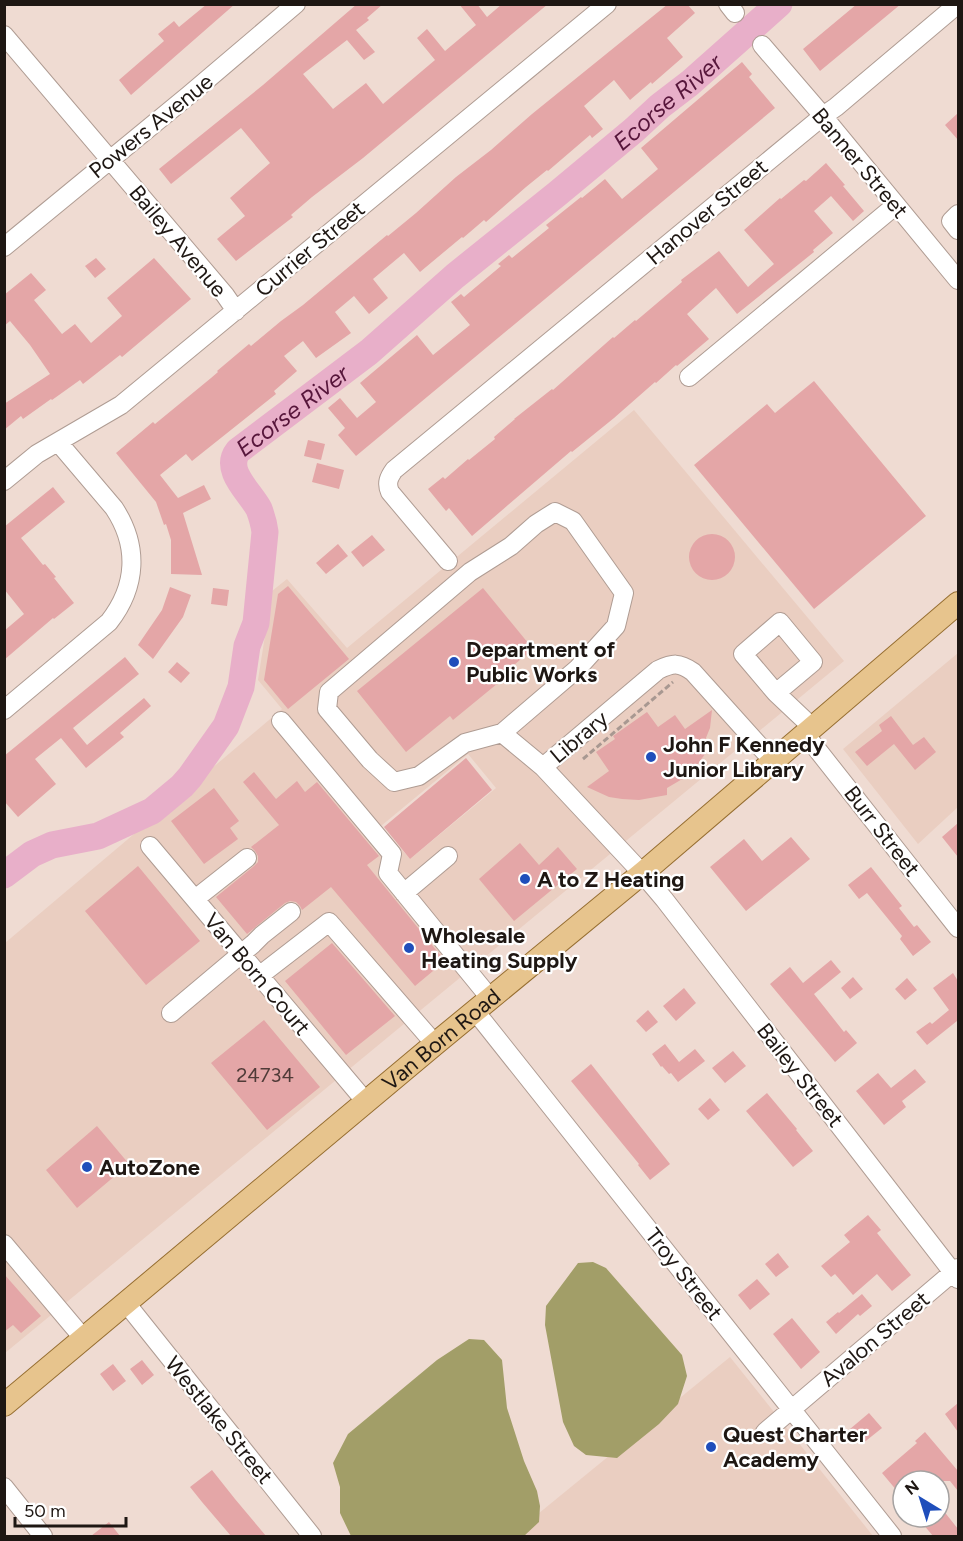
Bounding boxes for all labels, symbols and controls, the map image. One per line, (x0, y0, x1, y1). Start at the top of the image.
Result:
water label: Ecorse River (607, 47, 728, 156)
street label: Powers Avenue (84, 68, 218, 184)
street label: Banner Street (806, 102, 914, 224)
street label: Hanover Street (641, 153, 773, 271)
street label: Bailey Avenue (123, 180, 233, 302)
street label: Currier Street (250, 195, 370, 303)
water label: Ecorse River (230, 358, 355, 462)
place label: Department of Public Works (466, 636, 615, 688)
marker: Department of Public Works (447, 655, 461, 669)
street label: Library (545, 705, 614, 769)
place label: John F Kennedy Junior Library (663, 731, 825, 783)
marker: John F Kennedy Junior Library (644, 750, 658, 764)
street label: Burr Street (838, 780, 926, 882)
place label: A to Z Heating (537, 866, 685, 893)
marker: A to Z Heating (518, 872, 532, 886)
street label: Van Born Court (198, 907, 316, 1041)
place label: Wholesale Heating Supply (421, 922, 578, 974)
marker: Wholesale Heating Supply (402, 941, 416, 955)
street label: Van Born Road (377, 982, 506, 1096)
street label: Bailey Street (751, 1017, 849, 1133)
house number: 24734 (236, 1063, 294, 1087)
place label: AutoZone (99, 1154, 200, 1181)
marker: AutoZone (80, 1160, 94, 1174)
street label: Troy Street (640, 1222, 728, 1326)
street label: Avalon Street (815, 1286, 935, 1392)
street label: Westlake Street (159, 1351, 279, 1489)
place label: Quest Charter Academy (723, 1421, 868, 1473)
marker: Quest Charter Academy (704, 1440, 718, 1454)
north arrow (891, 1469, 951, 1529)
text: N (901, 1476, 923, 1499)
scale bar (15, 1490, 126, 1528)
text: 50 m (24, 1500, 66, 1522)

